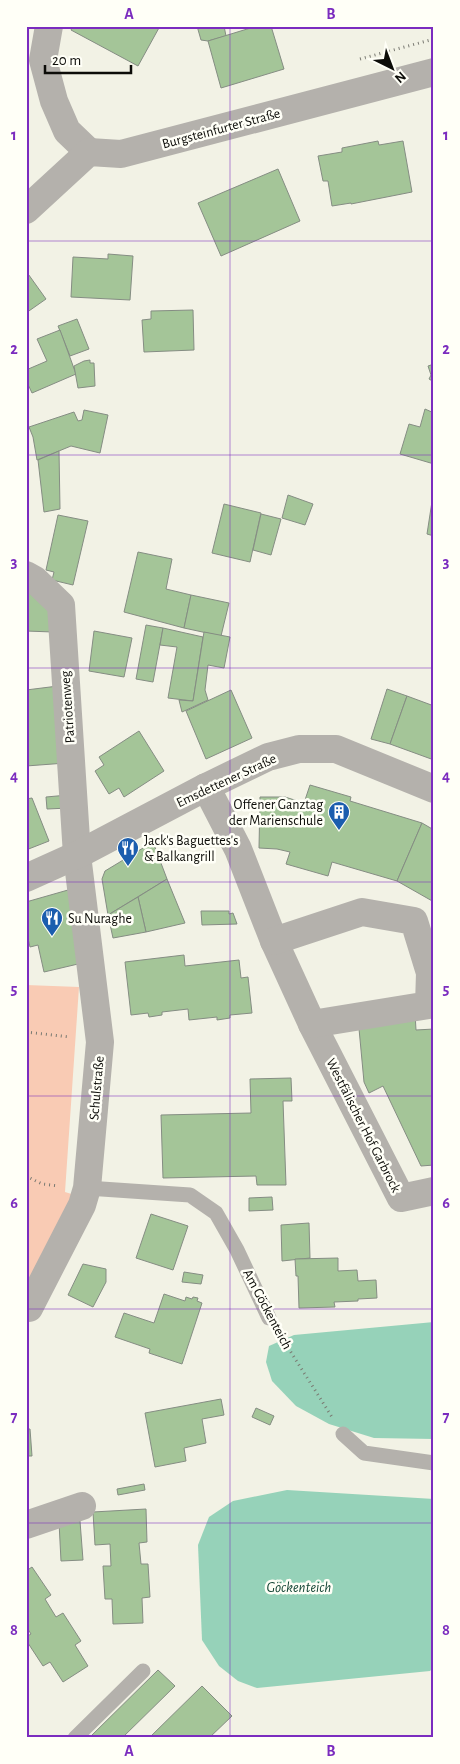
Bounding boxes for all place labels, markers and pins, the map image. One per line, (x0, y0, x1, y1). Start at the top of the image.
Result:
place label: Offener Ganztag der Marienschule (229, 798, 323, 828)
building icon: Offener Ganztag der Marienschule (327, 800, 351, 831)
place label: Jack's Baguettes's & Balkangrill (144, 834, 238, 864)
restaurant icon: Jack's Baguettes's & Balkangrill (116, 836, 140, 867)
restaurant icon: Su Nuraghe (40, 906, 64, 937)
place label: Su Nuraghe (68, 912, 132, 926)

